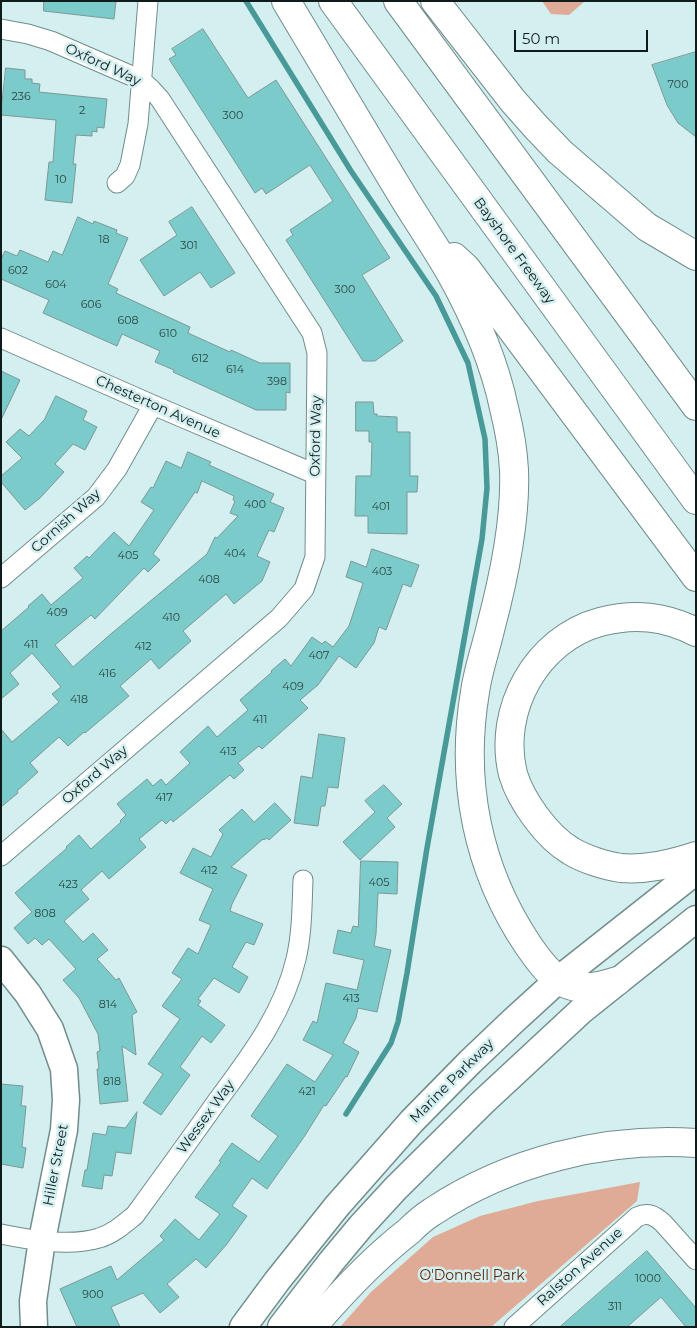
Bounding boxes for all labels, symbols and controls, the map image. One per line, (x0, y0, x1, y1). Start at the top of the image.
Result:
scale bar (517, 20, 651, 52)
text: 50 m (522, 29, 560, 48)
street label: Oxford Way (63, 40, 143, 90)
house number: 700 (668, 78, 688, 92)
house number: 236 (11, 90, 31, 104)
house number: 2 (79, 104, 85, 118)
house number: 300 (223, 109, 243, 123)
house number: 10 (55, 173, 67, 187)
street label: Bayshore Freeway (470, 195, 558, 307)
house number: 18 (99, 233, 109, 247)
house number: 301 (180, 239, 198, 253)
house number: 602 (8, 264, 28, 278)
house number: 604 (45, 278, 67, 292)
house number: 300 (335, 283, 355, 297)
house number: 606 (81, 298, 101, 312)
house number: 608 (118, 314, 138, 328)
house number: 610 (159, 327, 177, 341)
house number: 612 (192, 352, 208, 366)
house number: 614 (226, 363, 244, 377)
street label: Chesterton Avenue (93, 372, 223, 442)
house number: 398 (267, 375, 287, 389)
street label: Oxford Way (307, 395, 325, 477)
street label: Cornish Way (28, 486, 104, 556)
house number: 400 (244, 498, 266, 512)
house number: 401 (372, 500, 390, 514)
house number: 404 (224, 547, 246, 561)
house number: 405 (118, 549, 138, 563)
house number: 403 (372, 565, 392, 579)
house number: 408 (198, 573, 220, 587)
house number: 409 (46, 606, 68, 620)
house number: 410 (162, 611, 180, 625)
house number: 411 (24, 638, 38, 652)
house number: 412 (134, 640, 152, 654)
house number: 407 (309, 649, 329, 663)
house number: 416 (98, 667, 116, 681)
house number: 409 (282, 680, 304, 694)
house number: 418 (70, 693, 88, 707)
house number: 411 (253, 713, 267, 727)
street label: Oxford Way (59, 742, 131, 808)
house number: 413 (219, 745, 237, 759)
house number: 417 (155, 791, 173, 805)
house number: 412 (200, 864, 218, 878)
house number: 405 (369, 876, 389, 890)
house number: 423 (58, 878, 78, 892)
house number: 808 (34, 907, 56, 921)
house number: 413 (342, 992, 360, 1006)
house number: 814 (99, 998, 117, 1012)
street label: Marine Parkway (407, 1036, 497, 1126)
house number: 818 (103, 1075, 121, 1089)
street label: Wessex Way (174, 1077, 238, 1157)
house number: 421 (298, 1085, 316, 1099)
street label: Hiller Street (40, 1123, 72, 1207)
street label: Ralston Avenue (534, 1224, 626, 1310)
park label: O'Donnell Park (419, 1268, 525, 1284)
house number: 1000 (635, 1272, 661, 1286)
house number: 900 (82, 1288, 104, 1302)
house number: 311 (608, 1300, 622, 1314)

